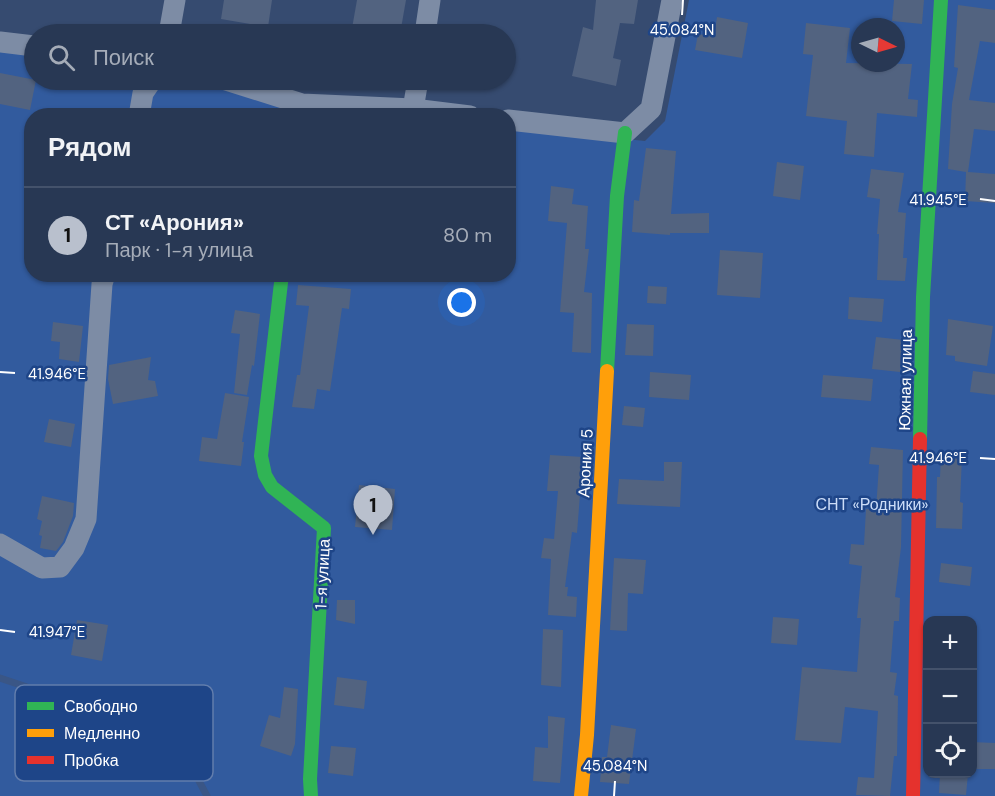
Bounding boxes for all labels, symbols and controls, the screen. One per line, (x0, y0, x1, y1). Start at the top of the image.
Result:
north arrow (851, 18, 905, 72)
text: 45.084°N (650, 20, 714, 40)
search box (24, 24, 516, 90)
icon: search (45, 41, 78, 74)
text: Поиск (93, 43, 154, 72)
text: Рядом (48, 130, 131, 164)
text: 41.945°E (909, 190, 967, 210)
text: СТ «Арония» (105, 208, 244, 237)
text: 1 (64, 222, 71, 248)
text: 80 m (443, 222, 492, 248)
text: Парк · 1-я улица (105, 237, 253, 263)
your location (447, 288, 476, 317)
street label: Южная улица (894, 329, 917, 431)
text: 41.946°E (28, 364, 86, 384)
street label: Арония 5 (573, 428, 598, 498)
text: 41.946°E (909, 448, 967, 468)
pin: 1 (354, 486, 392, 535)
park label: СНТ «Родники» (815, 494, 929, 515)
street label: 1-я улица (310, 538, 335, 610)
map controls (923, 616, 977, 778)
button: + (923, 616, 977, 670)
text: 41.947°E (29, 622, 85, 642)
button: − (923, 670, 977, 724)
legend (15, 685, 213, 781)
text: Свободно (64, 696, 138, 717)
text: Медленно (64, 723, 140, 744)
button: locate (923, 724, 977, 778)
text: Пробка (64, 750, 119, 771)
text: 45.084°N (583, 756, 647, 776)

